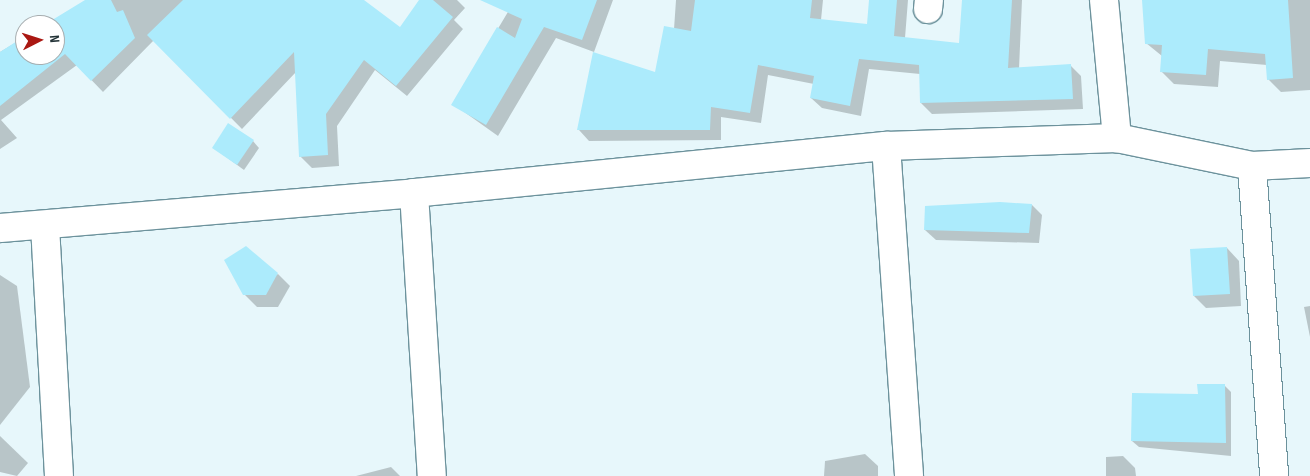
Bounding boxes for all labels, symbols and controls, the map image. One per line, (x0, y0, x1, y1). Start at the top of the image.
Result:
north arrow (15, 15, 65, 65)
text: N (46, 34, 63, 43)

